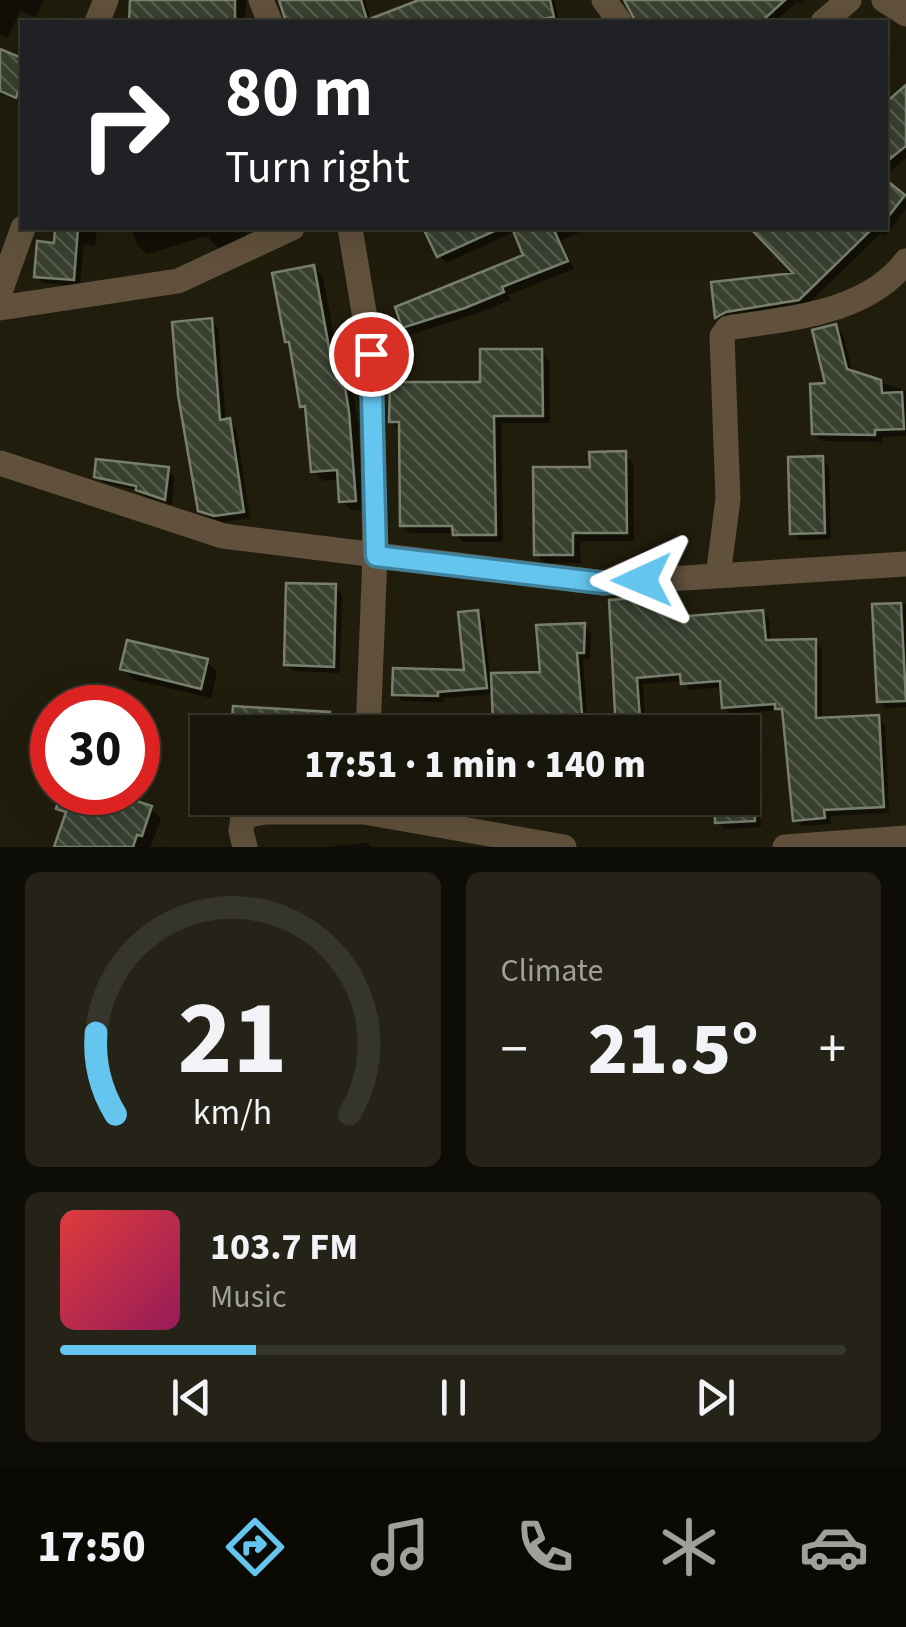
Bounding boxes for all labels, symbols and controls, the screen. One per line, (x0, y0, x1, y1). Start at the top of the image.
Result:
text: 80 m (225, 43, 373, 143)
icon: right (60, 60, 190, 190)
text: Turn right (225, 136, 410, 200)
pin (329, 312, 414, 397)
icon: arrive (344, 327, 399, 382)
position arrow (590, 528, 694, 632)
speed limit sign: 30 (30, 685, 160, 815)
text: 17:51 · 1 min · 140 m (304, 738, 646, 792)
text: Climate (501, 948, 603, 994)
text: 21 (178, 966, 288, 1114)
text: 21.5° (588, 996, 759, 1103)
text: − (501, 1011, 528, 1089)
text: + (819, 1011, 846, 1089)
text: km/h (193, 1087, 272, 1138)
text: 103.7 FM (210, 1220, 358, 1274)
text: Music (210, 1274, 287, 1320)
icon: previous (164, 1370, 219, 1425)
icon: pause (426, 1370, 481, 1425)
icon: next (688, 1370, 743, 1425)
icon: directions (220, 1512, 290, 1582)
icon: music (365, 1512, 435, 1582)
icon: phone (510, 1512, 580, 1582)
icon: climate (654, 1512, 724, 1582)
icon: car (799, 1512, 869, 1582)
text: 17:50 (37, 1515, 146, 1579)

